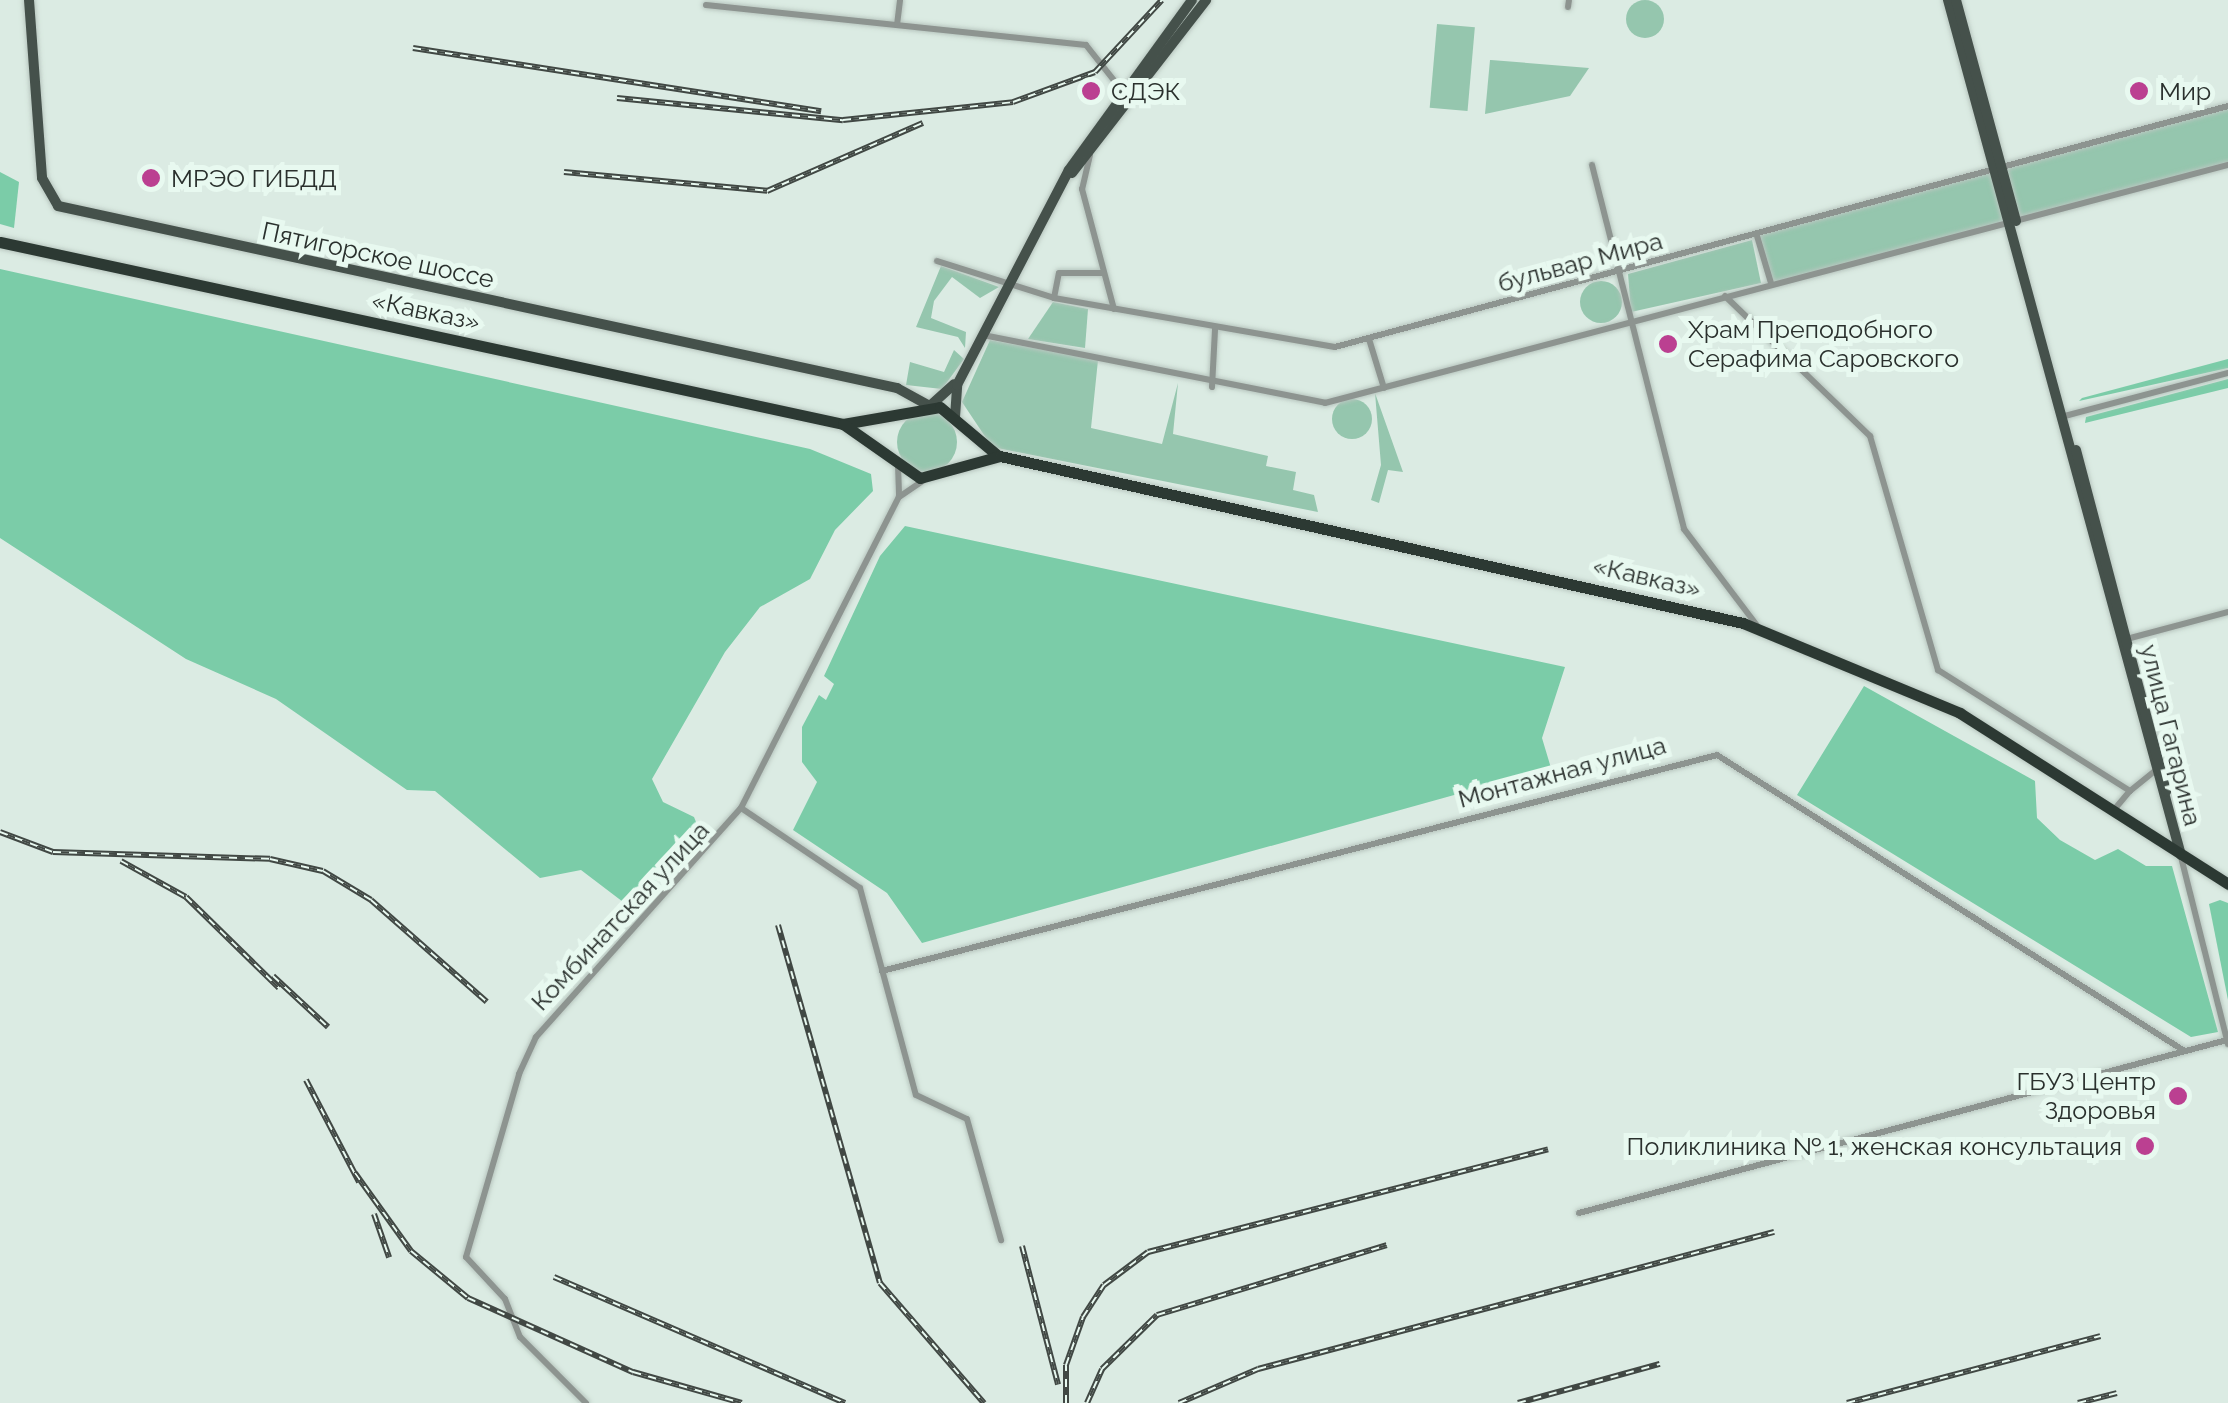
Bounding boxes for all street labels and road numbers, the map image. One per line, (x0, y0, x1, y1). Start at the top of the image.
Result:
street label: Пятигорское шоссе (259, 216, 497, 294)
street label: бульвар Мира (1494, 226, 1666, 298)
street label: «Кавказ» (369, 285, 483, 337)
street label: «Кавказ» (1590, 550, 1704, 604)
street label: улица Гагарина (2134, 641, 2208, 829)
street label: Монтажная улица (1454, 730, 1670, 814)
street label: Комбинатская улица (525, 815, 715, 1017)

